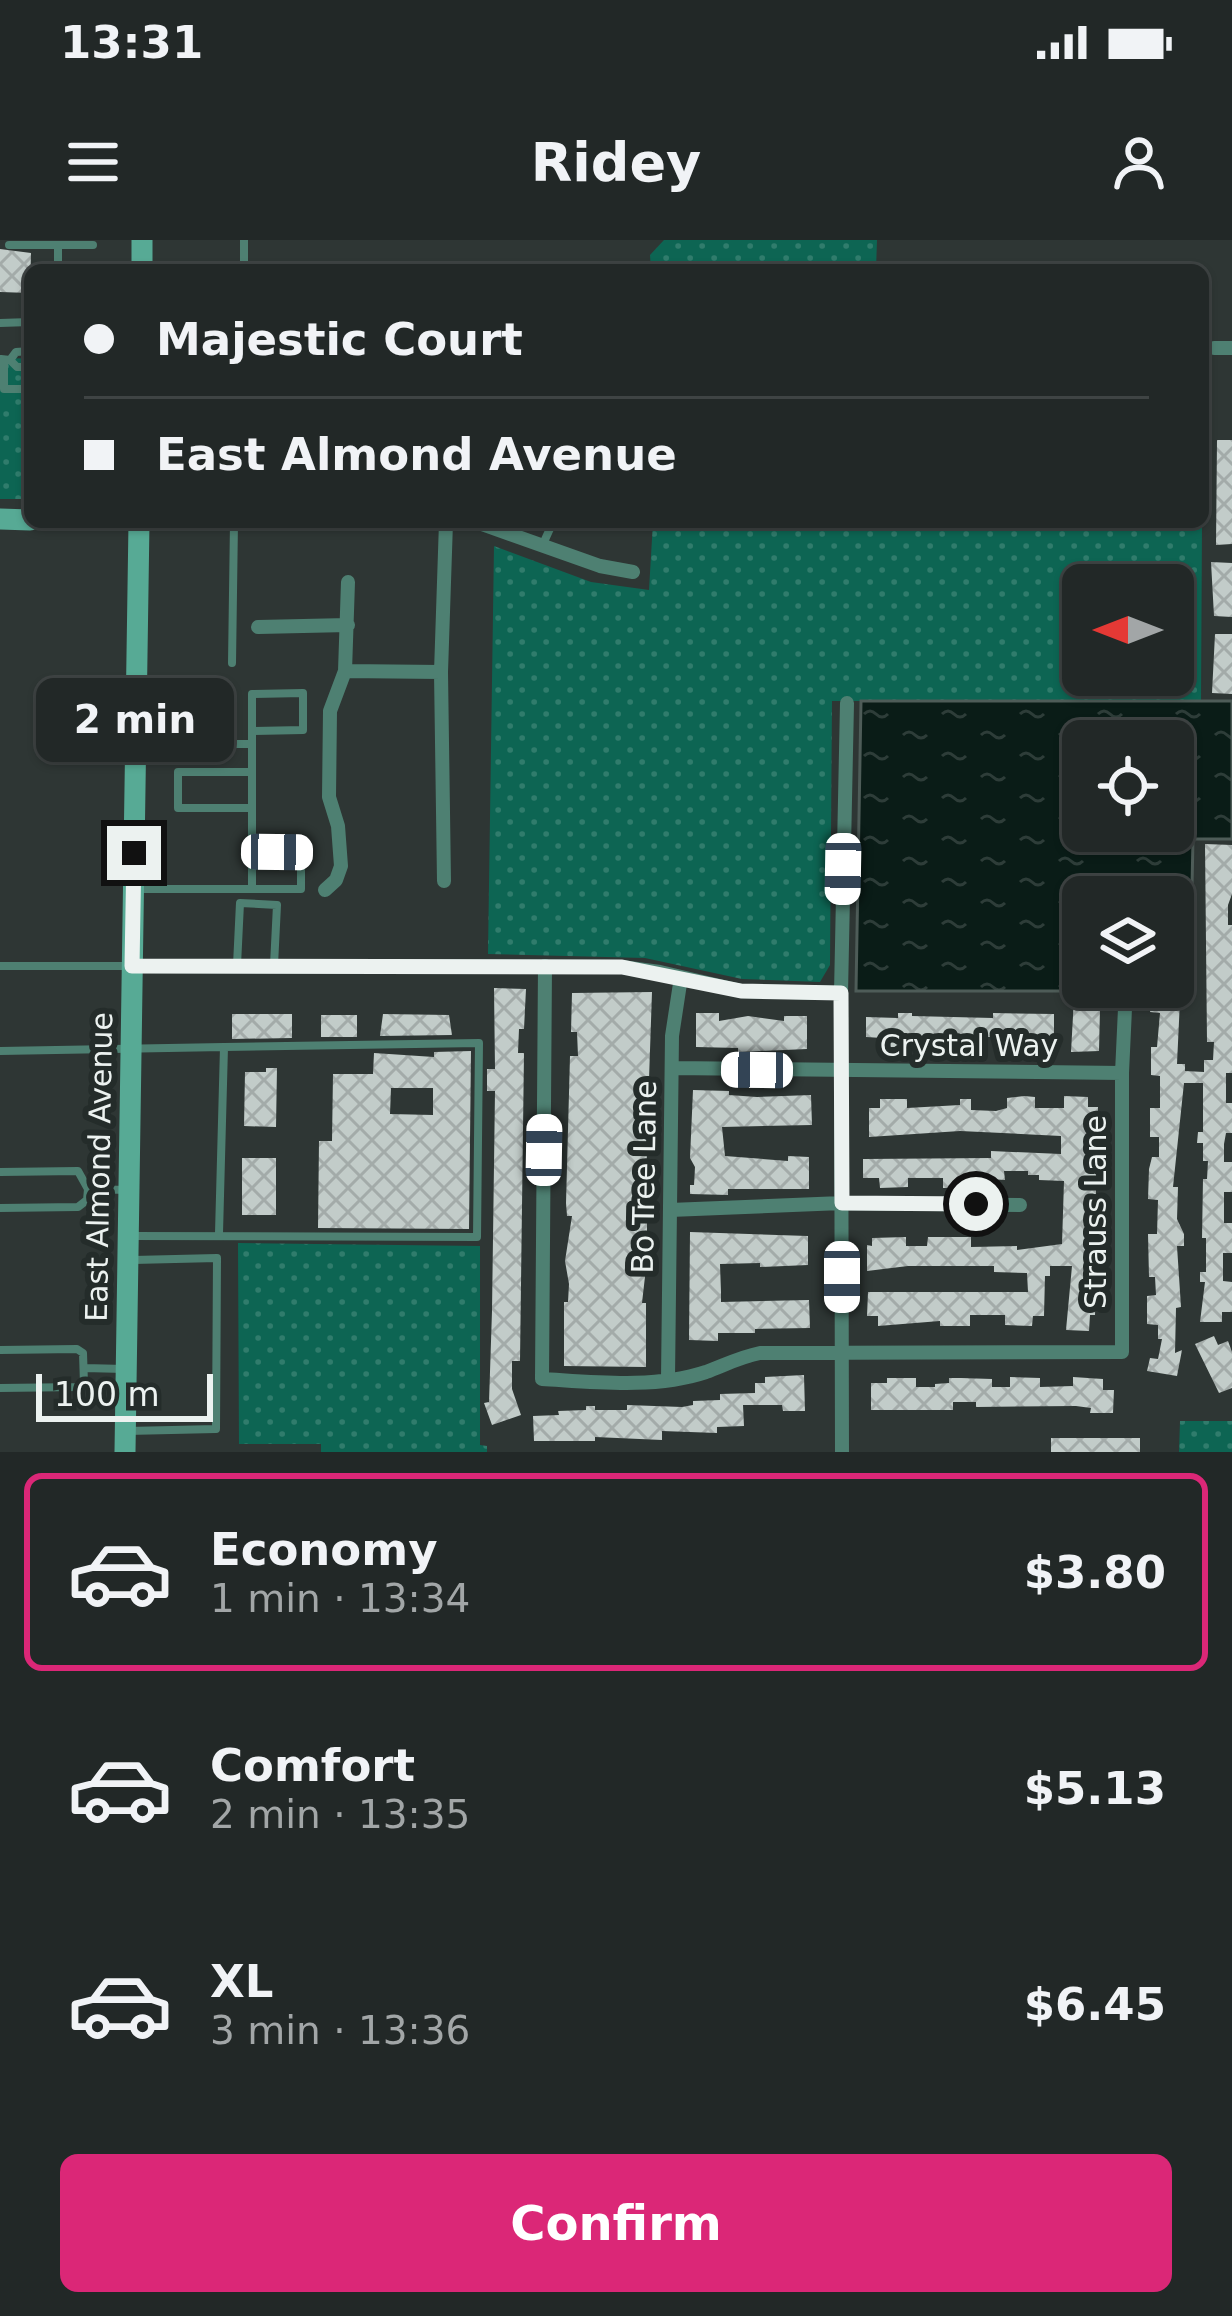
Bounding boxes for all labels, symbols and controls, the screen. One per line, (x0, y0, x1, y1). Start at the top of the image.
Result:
text: 13:31 (60, 16, 203, 69)
icon: menu (60, 129, 126, 195)
icon: person (1106, 129, 1172, 195)
text: Ridey (531, 131, 701, 194)
text: Majestic Court (156, 313, 523, 366)
text: East Almond Avenue (156, 428, 677, 481)
north arrow (1062, 564, 1194, 696)
map controls (1062, 564, 1194, 1008)
callout: 2 min (35, 679, 233, 763)
text: 2 min (74, 697, 196, 742)
button: locate (1062, 720, 1194, 852)
route end (107, 826, 161, 880)
car (241, 833, 313, 871)
car (824, 833, 862, 905)
button: layers (1062, 876, 1194, 1008)
street label: East Almond Avenue (79, 1012, 119, 1322)
street label: Crystal Way (880, 1028, 1058, 1063)
car (721, 1051, 793, 1089)
street label: Bo Tree Lane (625, 1080, 663, 1274)
car (525, 1114, 563, 1186)
street label: Strauss Lane (1078, 1115, 1113, 1309)
route start (949, 1177, 1003, 1231)
car (824, 1241, 860, 1313)
scale bar (36, 1368, 213, 1421)
text: 100 m (54, 1375, 160, 1414)
icon: car (66, 1518, 174, 1626)
text: Economy (210, 1523, 438, 1576)
text: $3.80 (1024, 1546, 1166, 1599)
text: 1 min · 13:34 (210, 1576, 470, 1621)
icon: car (66, 1734, 174, 1842)
text: Comfort (210, 1739, 415, 1792)
text: $5.13 (1024, 1762, 1166, 1815)
text: 2 min · 13:35 (210, 1792, 470, 1837)
icon: car (66, 1950, 174, 2058)
text: XL (210, 1955, 273, 2008)
text: $6.45 (1024, 1978, 1166, 2031)
text: 3 min · 13:36 (210, 2008, 470, 2053)
button: Confirm (60, 2154, 1172, 2292)

